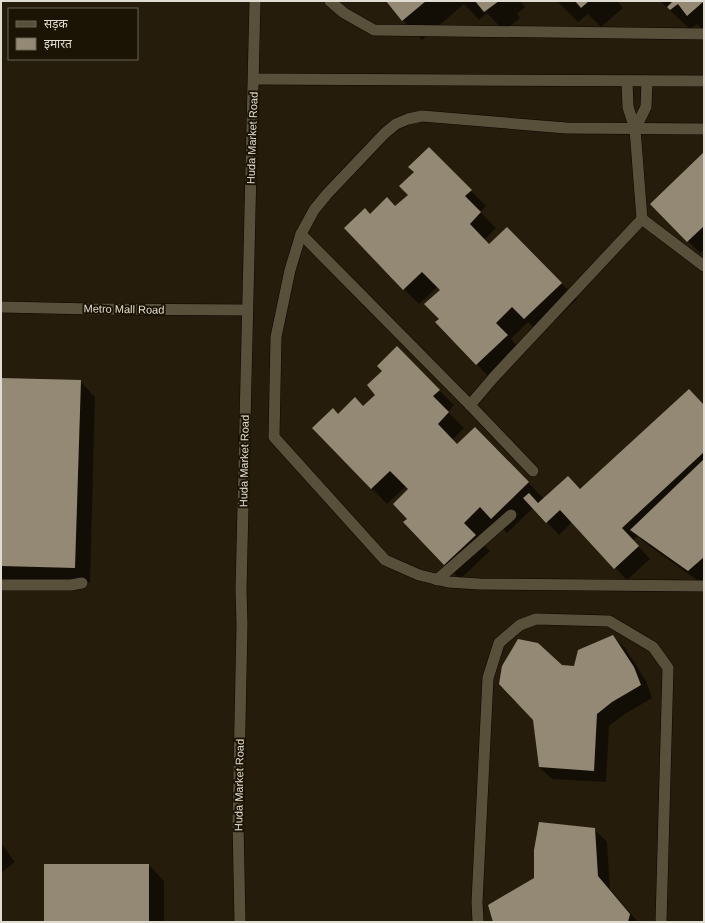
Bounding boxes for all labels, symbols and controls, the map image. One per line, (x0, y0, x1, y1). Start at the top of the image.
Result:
legend (8, 8, 138, 60)
text: सड़क (44, 17, 69, 31)
text: इमारत (44, 37, 73, 51)
street label: Huda Market Road (244, 92, 260, 184)
street label: Metro Mall Road (84, 302, 164, 316)
street label: Huda Market Road (237, 415, 251, 507)
street label: Huda Market Road (232, 739, 246, 831)

